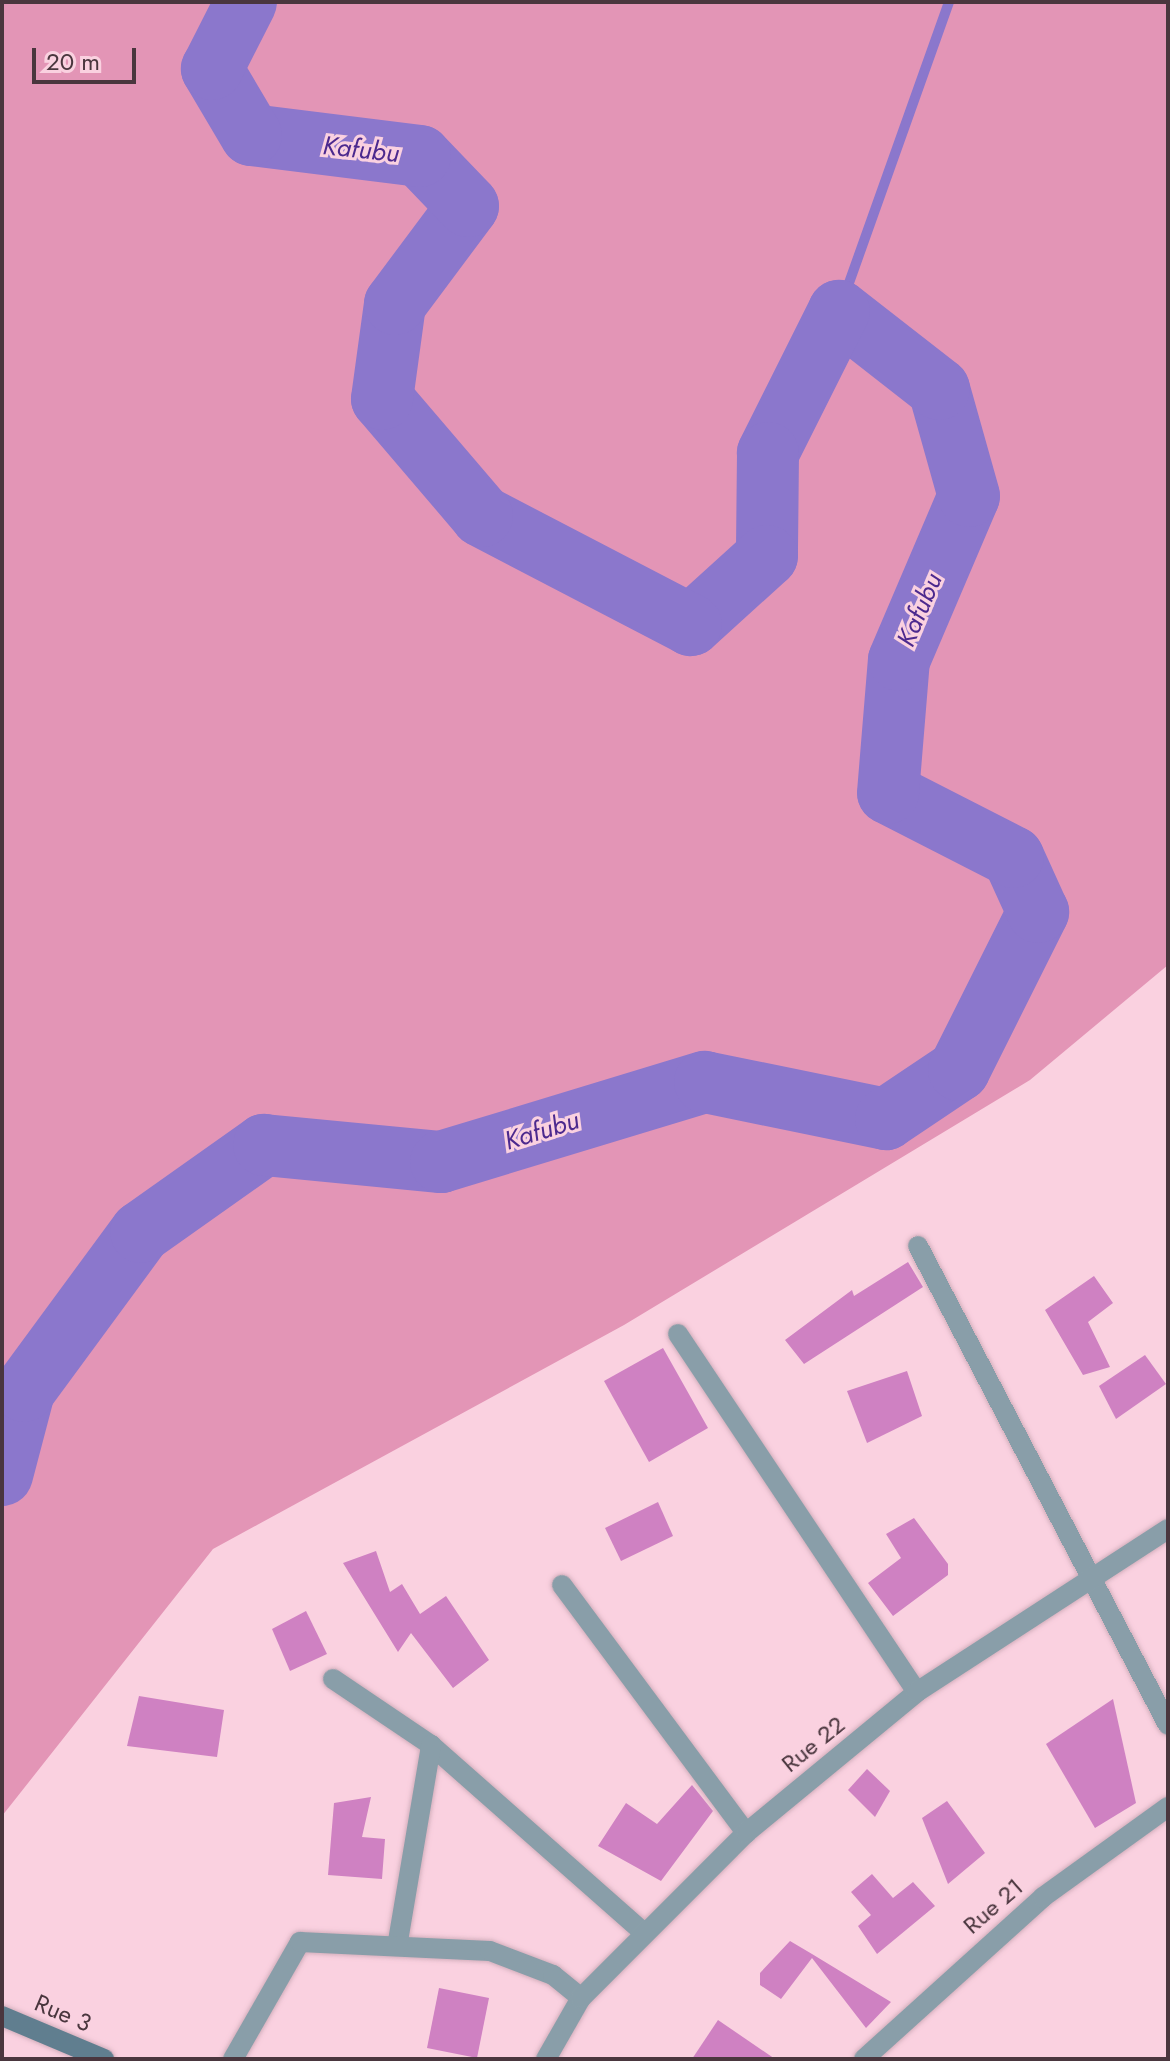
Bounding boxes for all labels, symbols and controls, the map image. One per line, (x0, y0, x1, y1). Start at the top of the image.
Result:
scale bar (36, 32, 140, 82)
text: 20 m (46, 44, 100, 79)
water label: Kafubu (321, 130, 401, 170)
water label: Kafubu (891, 569, 949, 651)
water label: Kafubu (501, 1105, 583, 1157)
street label: Rue 22 (776, 1710, 850, 1778)
street label: Rue 21 (957, 1872, 1029, 1940)
street label: Rue 3 (30, 1988, 96, 2038)

